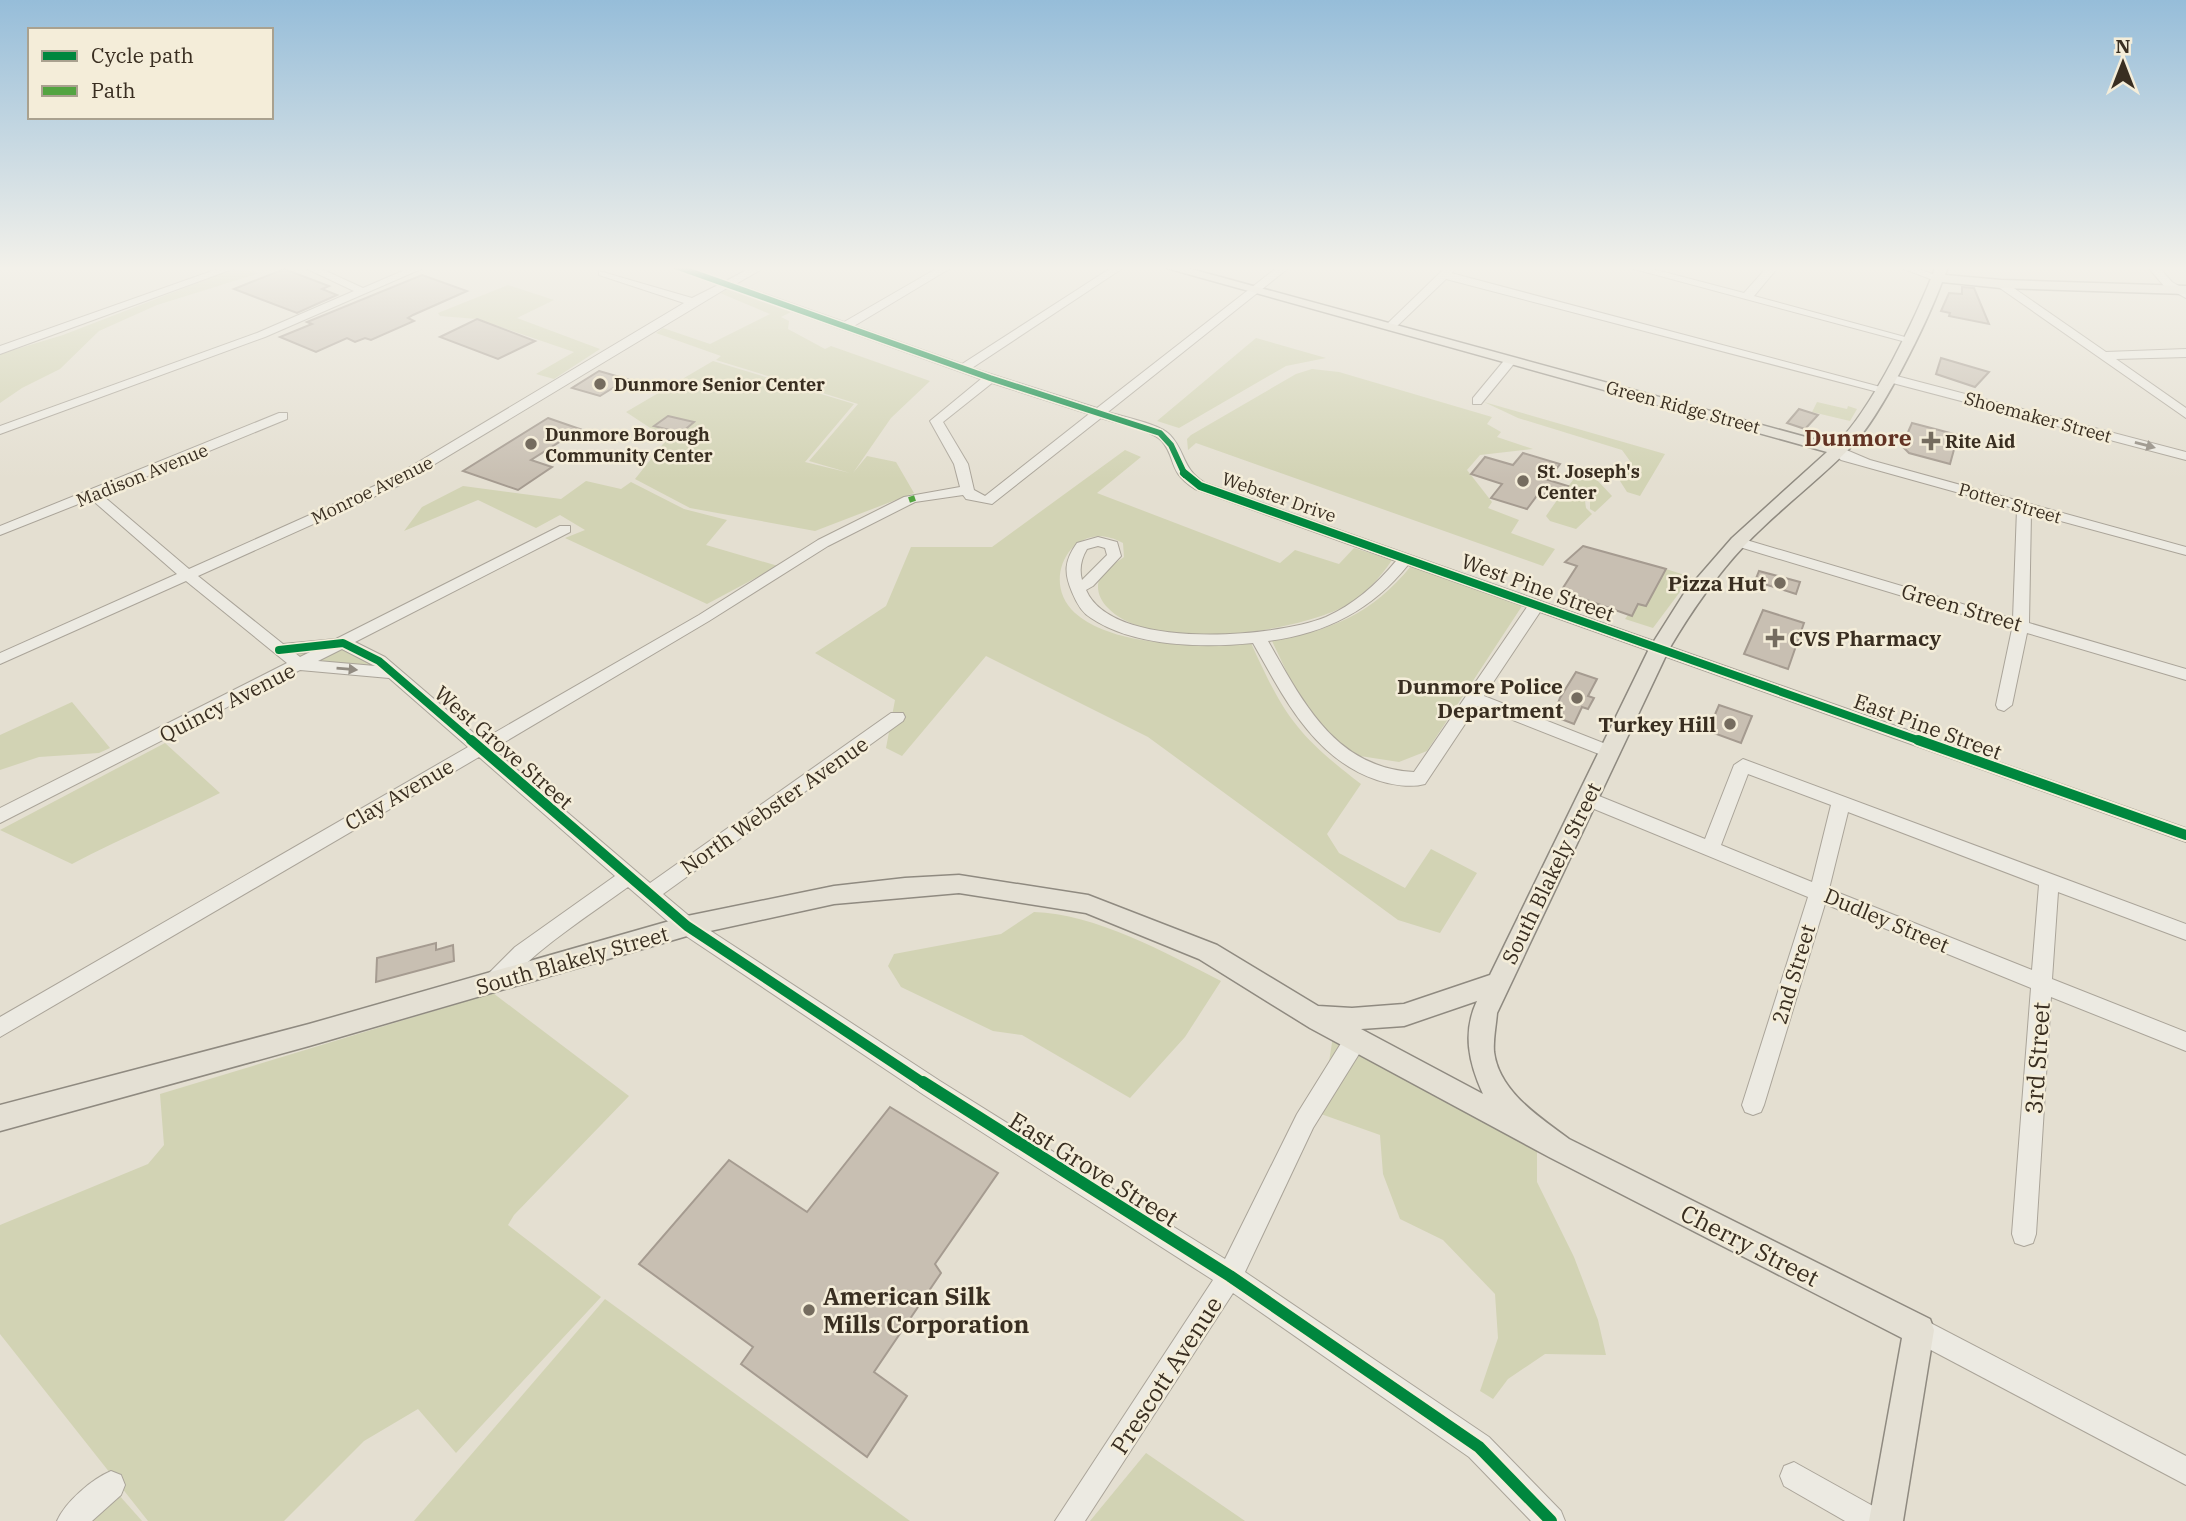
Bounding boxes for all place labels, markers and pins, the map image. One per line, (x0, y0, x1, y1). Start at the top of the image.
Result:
place label: Dunmore Senior Center (614, 373, 825, 396)
marker: Dunmore Senior Center (592, 376, 608, 392)
place label: Dunmore Borough Community Center (545, 423, 713, 467)
place label: Rite Aid (1945, 430, 2015, 453)
marker: Rite Aid (1923, 433, 1939, 449)
marker: Dunmore Borough Community Center (523, 436, 539, 452)
place label: St. Joseph's Center (1537, 460, 1640, 504)
marker: St. Joseph's Center (1515, 473, 1531, 489)
place label: Pizza Hut (1668, 569, 1766, 597)
marker: Pizza Hut (1772, 575, 1788, 591)
place label: CVS Pharmacy (1789, 624, 1941, 652)
marker: CVS Pharmacy (1767, 630, 1783, 646)
place label: Dunmore Police Department (1397, 672, 1563, 724)
marker: Dunmore Police Department (1569, 690, 1585, 706)
place label: Turkey Hill (1598, 710, 1716, 738)
marker: Turkey Hill (1722, 716, 1738, 732)
place label: American Silk Mills Corporation (823, 1280, 1029, 1340)
marker: American Silk Mills Corporation (801, 1302, 817, 1318)

